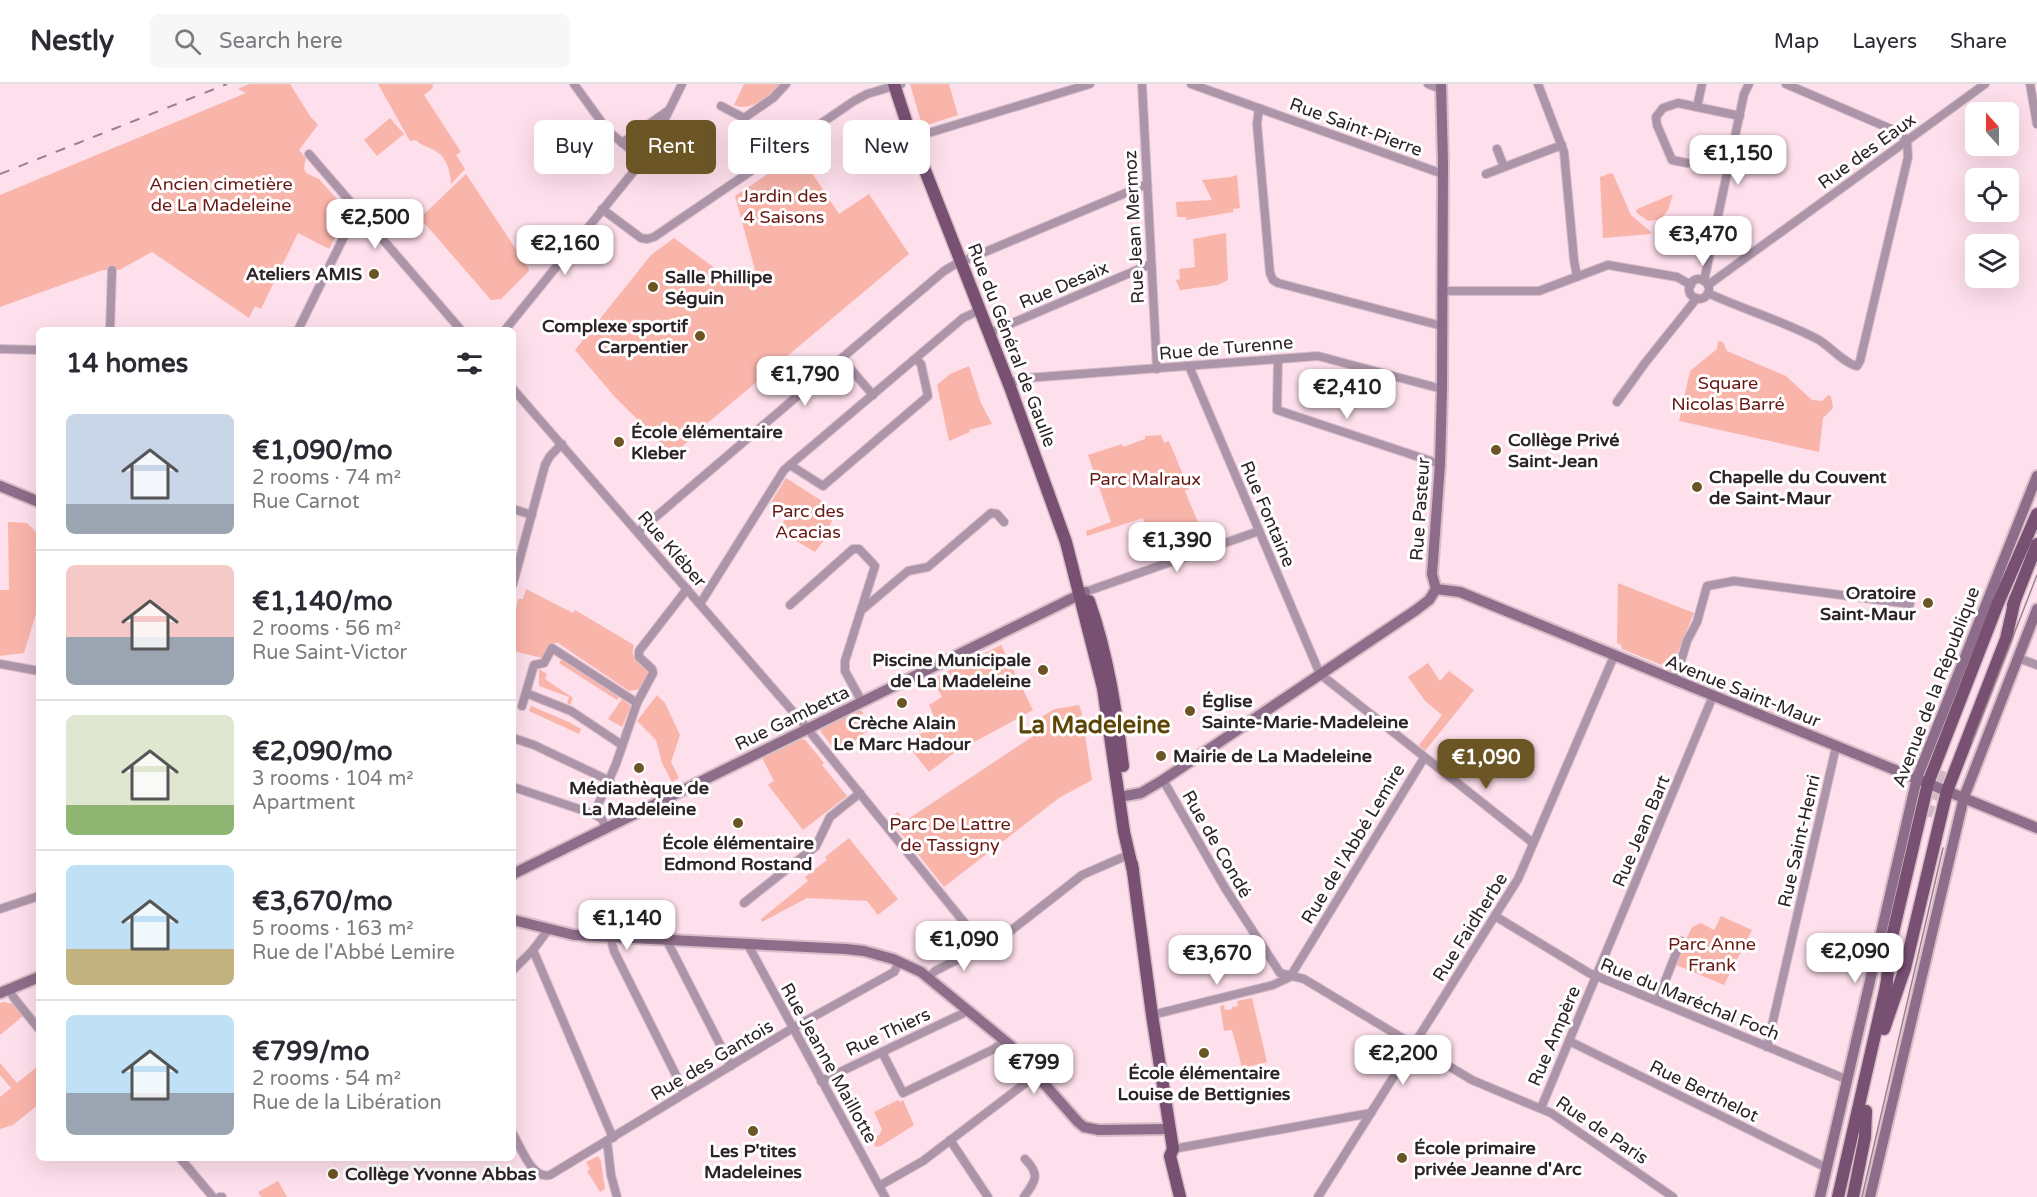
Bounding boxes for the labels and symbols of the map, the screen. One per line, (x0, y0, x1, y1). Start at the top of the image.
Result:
street label: Rue Saint-Pierre (1287, 93, 1425, 161)
north arrow (1965, 102, 2019, 156)
street label: Rue des Eaux (1814, 108, 1920, 194)
pin: €1,150 (1689, 135, 1787, 186)
street label: Rue Jean Mermoz (1119, 150, 1149, 304)
park label: Ancien cimetière de La Madeleine (149, 173, 293, 216)
park label: Jardin des 4 Saisons (741, 185, 827, 228)
pin: €2,500 (326, 199, 424, 250)
pin: €3,470 (1654, 216, 1752, 267)
pin: €2,160 (516, 225, 614, 276)
street label: Rue du Général de Gaulle (963, 240, 1061, 450)
street label: Rue Desaix (1016, 256, 1112, 314)
place label: Ateliers AMIS (246, 263, 362, 285)
place label: Salle Phillipe Séguin (665, 266, 772, 309)
marker: Ateliers AMIS (367, 267, 381, 281)
marker: Salle Phillipe Séguin (646, 280, 660, 294)
place label: Complexe sportif Carpentier (542, 315, 689, 358)
marker: Complexe sportif Carpentier (693, 329, 707, 343)
street label: Rue de Turenne (1158, 331, 1294, 365)
pin: €1,790 (756, 356, 854, 407)
pin: €2,410 (1298, 369, 1396, 420)
park label: Square Nicolas Barré (1671, 372, 1785, 415)
place label: École élémentaire Kleber (631, 421, 783, 464)
place label: Collège Privé Saint-Jean (1508, 429, 1619, 472)
marker: École élémentaire Kleber (612, 435, 626, 449)
marker: Collège Privé Saint-Jean (1489, 443, 1503, 457)
street label: Rue Pasteur (1405, 456, 1435, 562)
street label: Rue Fontaine (1236, 458, 1300, 570)
place label: Chapelle du Couvent de Saint-Maur (1709, 466, 1886, 509)
park label: Parc Malraux (1089, 468, 1201, 490)
marker: Chapelle du Couvent de Saint-Maur (1690, 480, 1704, 494)
park label: Parc des Acacias (772, 500, 844, 543)
street label: Rue Kléber (633, 506, 711, 592)
pin: €1,390 (1128, 522, 1226, 573)
place label: Oratoire Saint-Maur (1820, 582, 1917, 625)
street label: Avenue de la République (1888, 584, 1984, 790)
marker: Oratoire Saint-Maur (1921, 596, 1935, 610)
place label: Piscine Municipale de La Madeleine (872, 649, 1031, 692)
street label: Avenue Saint-Maur (1662, 650, 1824, 732)
marker: Piscine Municipale de La Madeleine (1036, 663, 1050, 677)
street label: Rue Gambetta (731, 681, 853, 755)
place label: Église Sainte-Marie-Madeleine (1202, 690, 1408, 733)
marker: Crèche Alain Le Marc Hadour (895, 696, 909, 710)
marker: Église Sainte-Marie-Madeleine (1183, 704, 1197, 718)
district label: La Madeleine (1018, 711, 1171, 740)
place label: Crèche Alain Le Marc Hadour (833, 712, 972, 755)
pin: €1,090 (1437, 739, 1535, 790)
place label: Mairie de La Madeleine (1173, 745, 1372, 767)
marker: Mairie de La Madeleine (1154, 749, 1168, 763)
street label: Rue de l'Abbé Lemire (1297, 760, 1409, 928)
marker: Médiathèque de La Madeleine (632, 761, 646, 775)
street label: Rue Jean Bart (1608, 772, 1674, 890)
street label: Rue Saint-Henri (1773, 773, 1825, 909)
place label: Médiathèque de La Madeleine (569, 777, 709, 820)
street label: Rue de Condé (1177, 786, 1257, 902)
park label: Parc De Lattre de Tassigny (889, 813, 1011, 856)
marker: École élémentaire Edmond Rostand (731, 816, 745, 830)
place label: École élémentaire Edmond Rostand (662, 832, 814, 875)
street label: Rue Faidherbe (1428, 869, 1512, 985)
pin: €1,140 (578, 900, 676, 951)
pin: €1,090 (915, 921, 1013, 972)
park label: Parc Anne Frank (1668, 933, 1756, 976)
pin: €2,090 (1806, 933, 1904, 984)
pin: €3,670 (1168, 935, 1266, 986)
street label: Rue du Maréchal Foch (1597, 953, 1783, 1045)
street label: Rue Jeanne Maillotte (776, 979, 882, 1147)
street label: Rue Ampère (1523, 983, 1585, 1089)
street label: Rue Thiers (842, 1003, 934, 1061)
street label: Rue des Gantois (647, 1015, 777, 1105)
pin: €2,200 (1354, 1035, 1452, 1086)
pin: €799 (998, 1044, 1070, 1095)
marker: École élémentaire Louise de Bettignies (1197, 1046, 1211, 1060)
street label: Rue Berthelot (1646, 1055, 1762, 1127)
place label: École élémentaire Louise de Bettignies (1118, 1062, 1291, 1105)
street label: Rue de Paris (1552, 1091, 1652, 1169)
marker: Les P'tites Madeleines (746, 1124, 760, 1138)
place label: École primaire privée Jeanne d'Arc (1414, 1137, 1582, 1180)
place label: Les P'tites Madeleines (704, 1140, 802, 1183)
marker: École primaire privée Jeanne d'Arc (1395, 1151, 1409, 1165)
place label: Collège Yvonne Abbas (345, 1163, 537, 1185)
marker: Collège Yvonne Abbas (326, 1167, 340, 1181)

